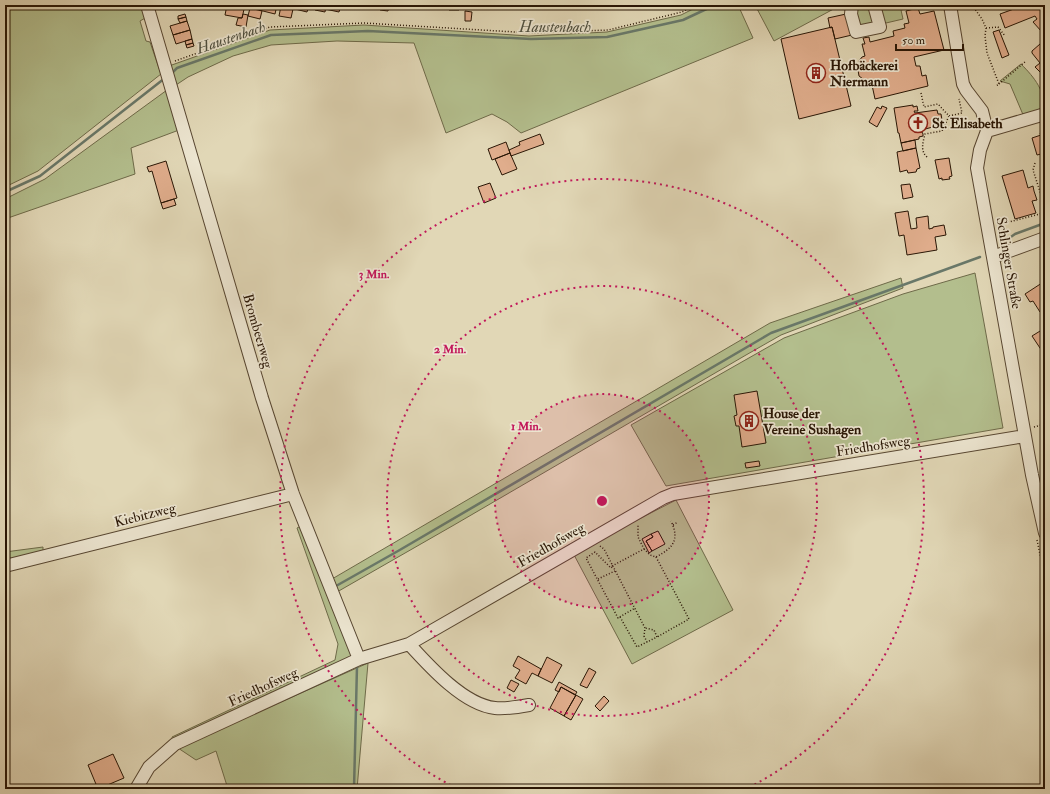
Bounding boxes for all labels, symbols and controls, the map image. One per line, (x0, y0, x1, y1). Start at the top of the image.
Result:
water label: Haustenbach (193, 17, 268, 59)
water label: Haustenbach (518, 18, 591, 37)
scale bar (896, 26, 963, 52)
text: 50 m (902, 33, 926, 48)
place label: Hofbäckerei Niermann (829, 57, 898, 90)
building icon: Hofbäckerei Niermann (805, 62, 827, 84)
church icon: St. Elisabeth (907, 112, 929, 134)
place label: St. Elisabeth (932, 115, 1003, 132)
street label: Schlinger Straße (993, 216, 1025, 310)
text: 3 Min. (359, 267, 390, 282)
street label: Brombeerweg (239, 292, 277, 371)
text: 2 Min. (434, 342, 467, 357)
place label: House der Vereine Sushagen (762, 405, 862, 439)
building icon: House der Vereine Sushagen (738, 410, 760, 432)
text: 1 Min. (511, 419, 542, 434)
street label: Friedhofsweg (835, 432, 912, 460)
centre of rings (595, 494, 609, 508)
street label: Kiebitzweg (113, 499, 178, 531)
street label: Friedhofsweg (514, 518, 589, 571)
street label: Friedhofsweg (226, 663, 301, 711)

